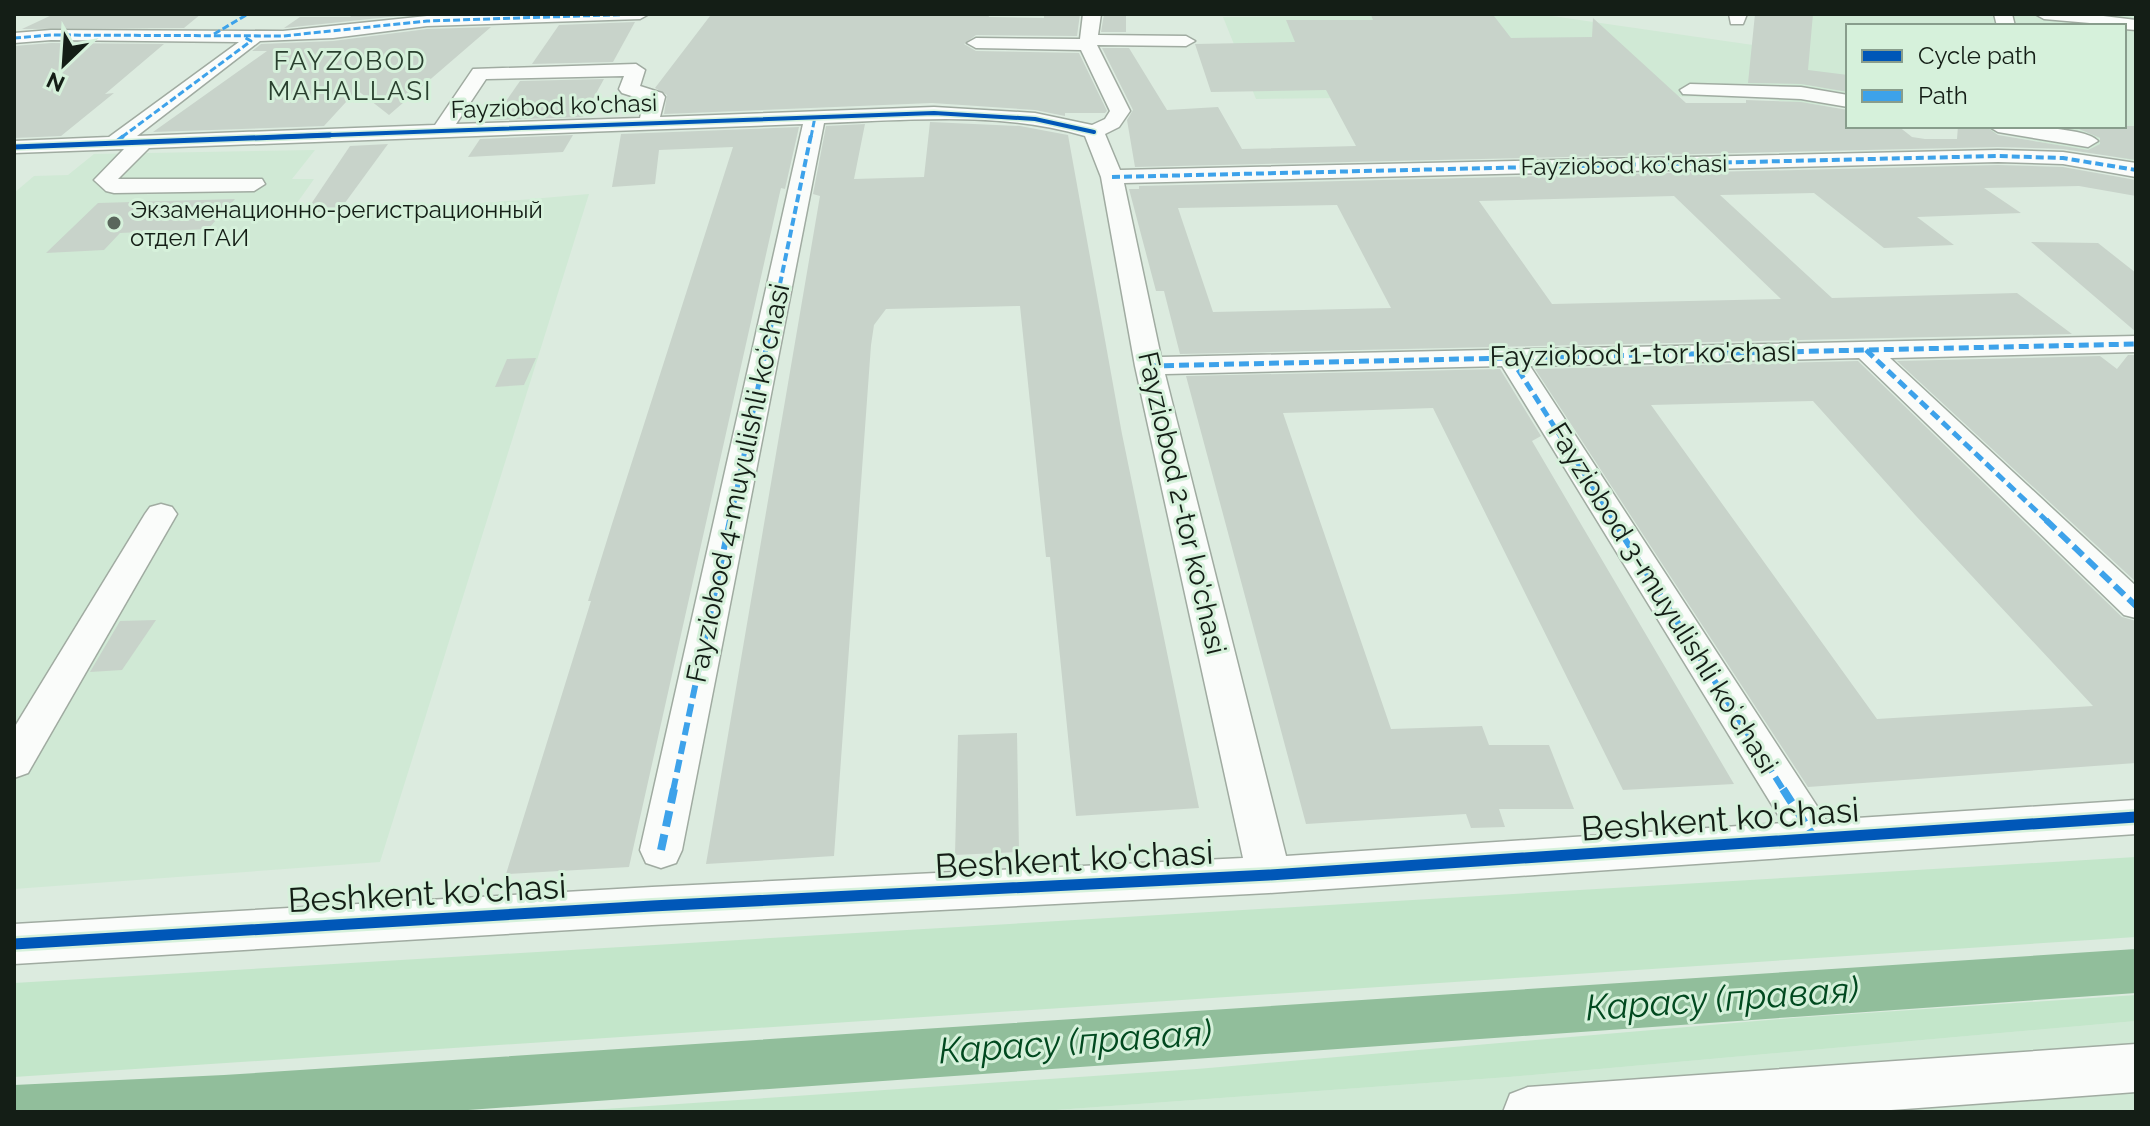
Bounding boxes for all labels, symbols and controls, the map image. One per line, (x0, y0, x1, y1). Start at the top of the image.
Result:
north arrow (24, 24, 104, 104)
legend (1846, 24, 2126, 128)
text: Cycle path (1918, 41, 2037, 70)
district label: FAYZOBOD MAHALLASI (268, 46, 433, 106)
text: N (42, 67, 69, 97)
text: Path (1918, 81, 1968, 110)
street label: Fayziobod ko'chasi (450, 88, 658, 124)
street label: Fayziobod ko'chasi (1520, 149, 1728, 181)
place label: Экзаменационно-регистрационный отдел ГАИ (130, 195, 543, 252)
marker: Экзаменационно-регистрационный отдел ГАИ (105, 214, 123, 232)
street label: Fayziobod 4-muyulishli koʻchasi (680, 281, 796, 685)
street label: Fayziobod 1-tor ko'chasi (1489, 335, 1797, 373)
street label: Fayziobod 2-tor ko'chasi (1131, 348, 1233, 658)
street label: Fayziobod 3-muyulishli koʻchasi (1541, 417, 1785, 779)
street label: Beshkent ko'chasi (1580, 789, 1860, 849)
street label: Beshkent ko'chasi (934, 832, 1214, 886)
street label: Beshkent ko'chasi (287, 866, 567, 920)
water label: Карасу (правая) (1584, 968, 1860, 1028)
water label: Карасу (правая) (937, 1011, 1213, 1071)

